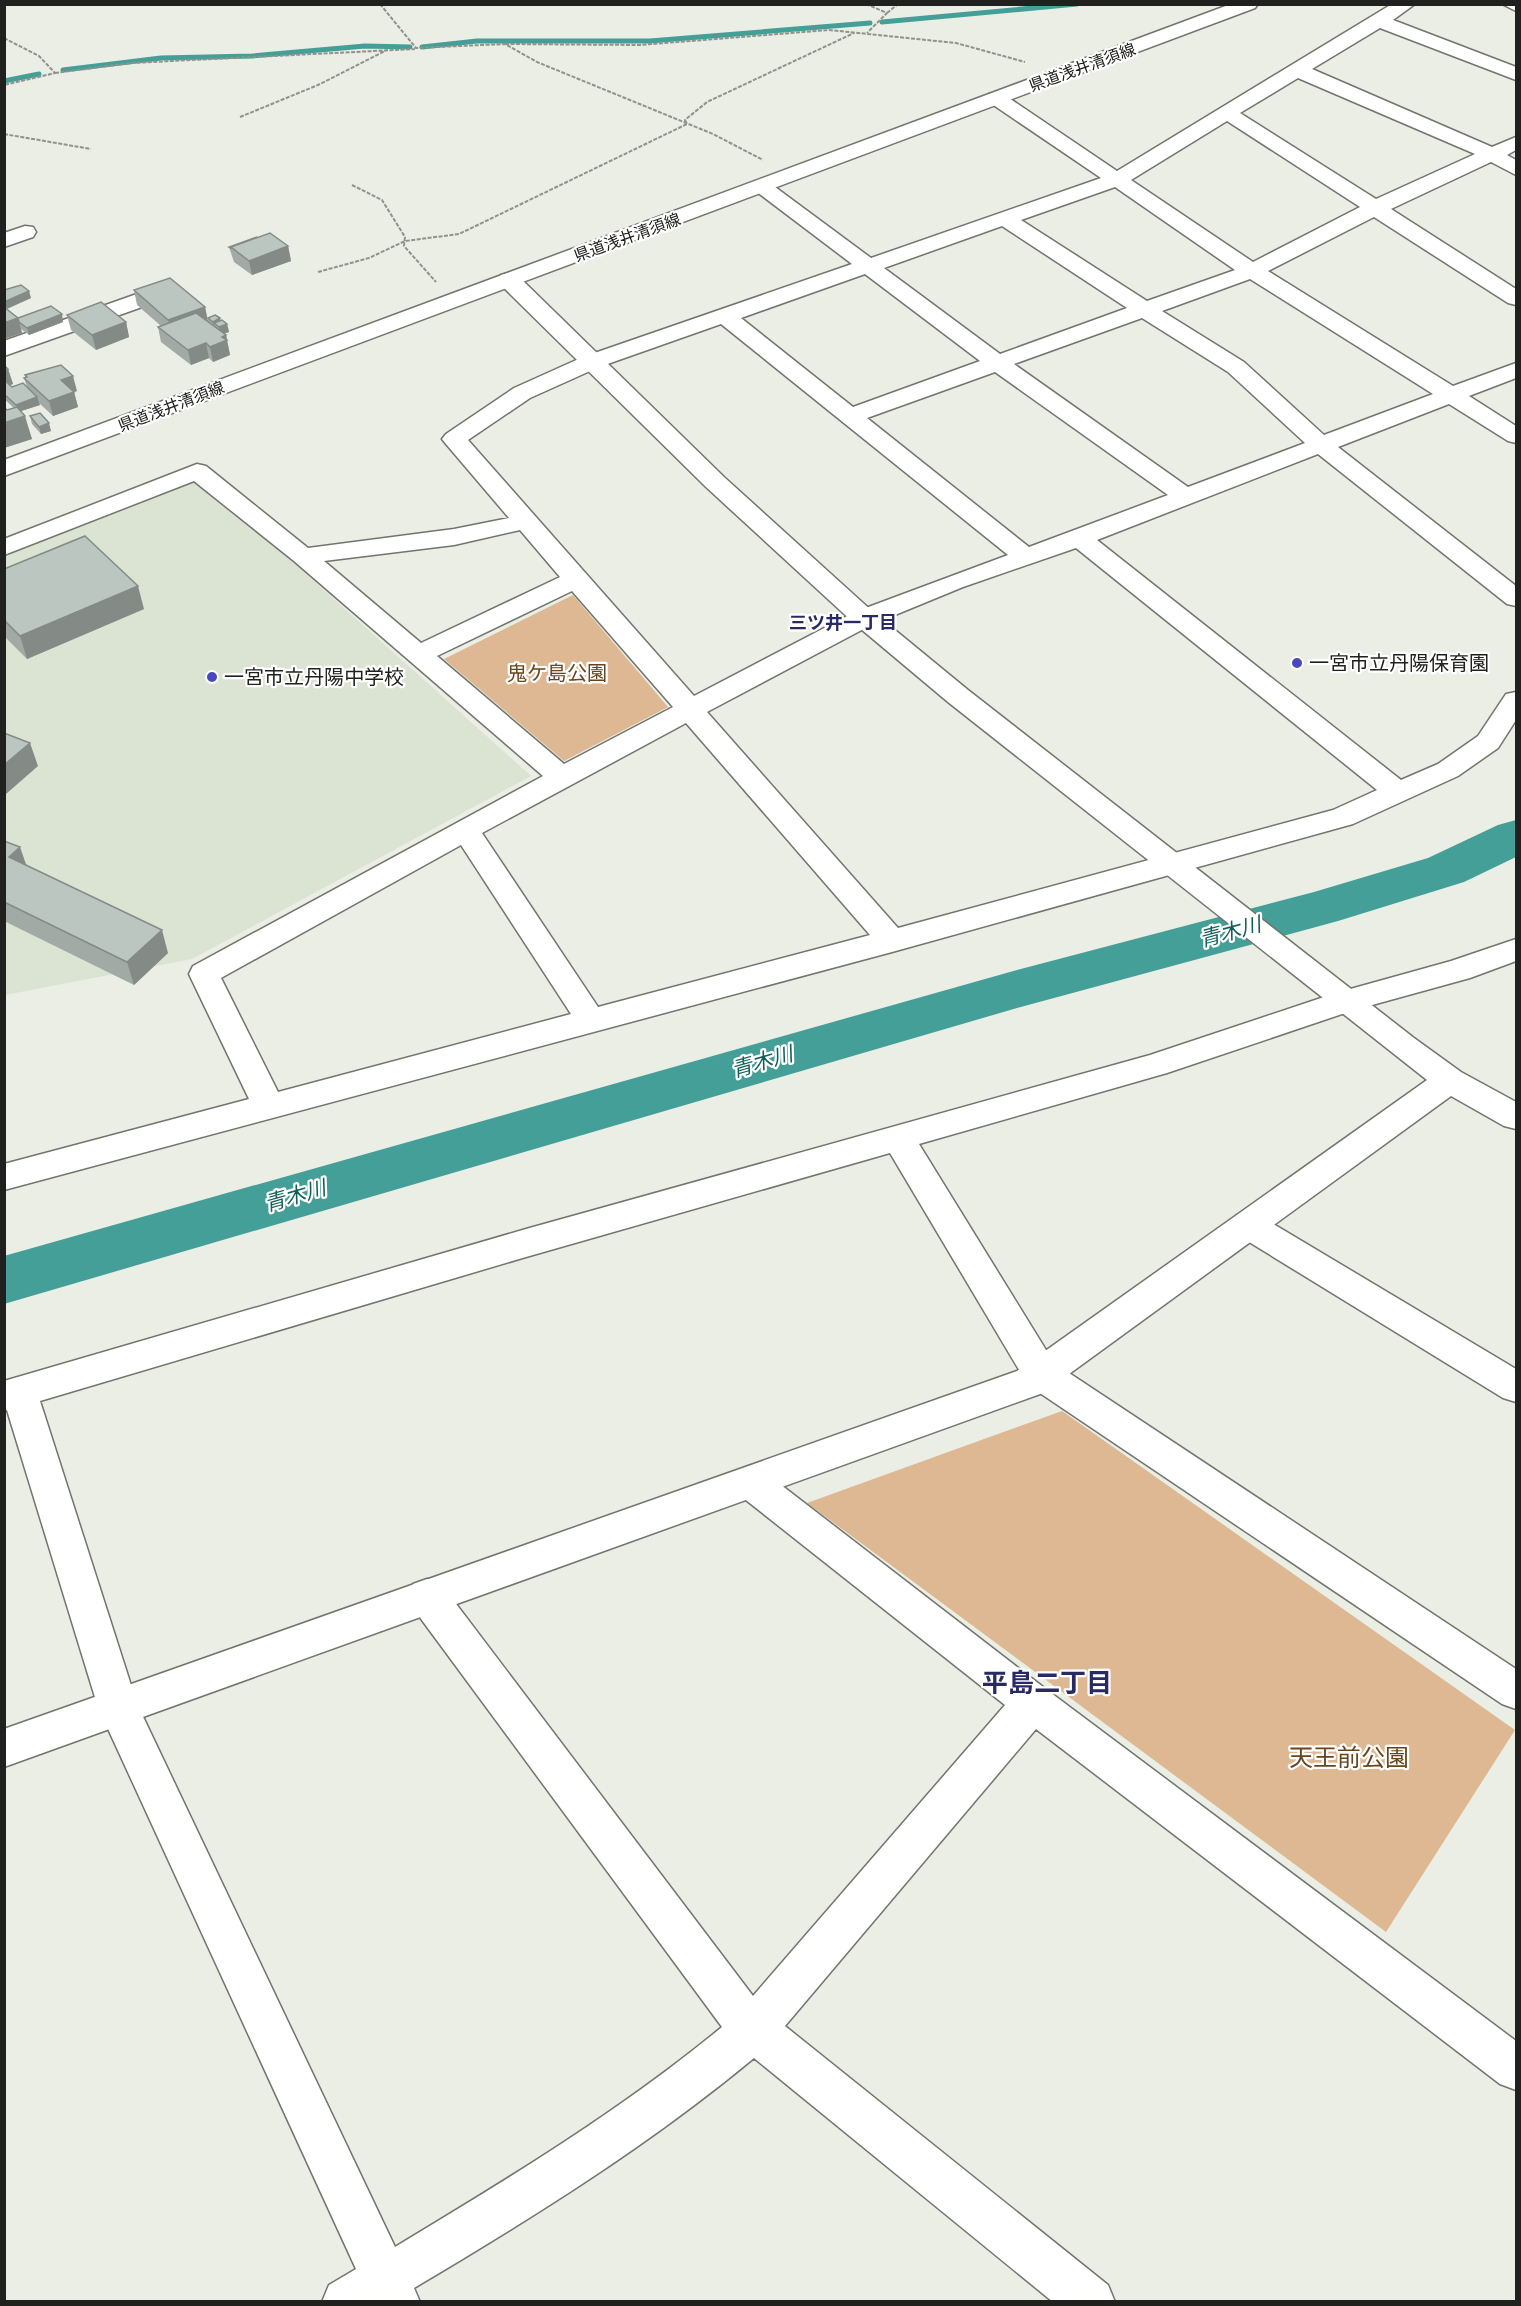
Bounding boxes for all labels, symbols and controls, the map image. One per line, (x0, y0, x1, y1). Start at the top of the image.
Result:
street label: 県道浅井清須線 (1026, 39, 1138, 96)
street label: 県道浅井清須線 (571, 209, 683, 266)
street label: 県道浅井清須線 (115, 378, 227, 435)
district label: 三ツ井一丁目 (789, 612, 897, 634)
place label: 一宮市立丹陽保育園 (1309, 652, 1489, 675)
marker: 一宮市立丹陽保育園 (1290, 656, 1304, 670)
park label: 鬼ケ島公園 (507, 662, 607, 685)
place label: 一宮市立丹陽中学校 (224, 666, 404, 689)
marker: 一宮市立丹陽中学校 (205, 670, 219, 684)
water label: 青木川 (1196, 912, 1265, 952)
water label: 青木川 (728, 1041, 798, 1082)
water label: 青木川 (261, 1175, 331, 1216)
district label: 平島二丁目 (982, 1668, 1112, 1699)
park label: 天王前公園 (1289, 1744, 1409, 1772)

